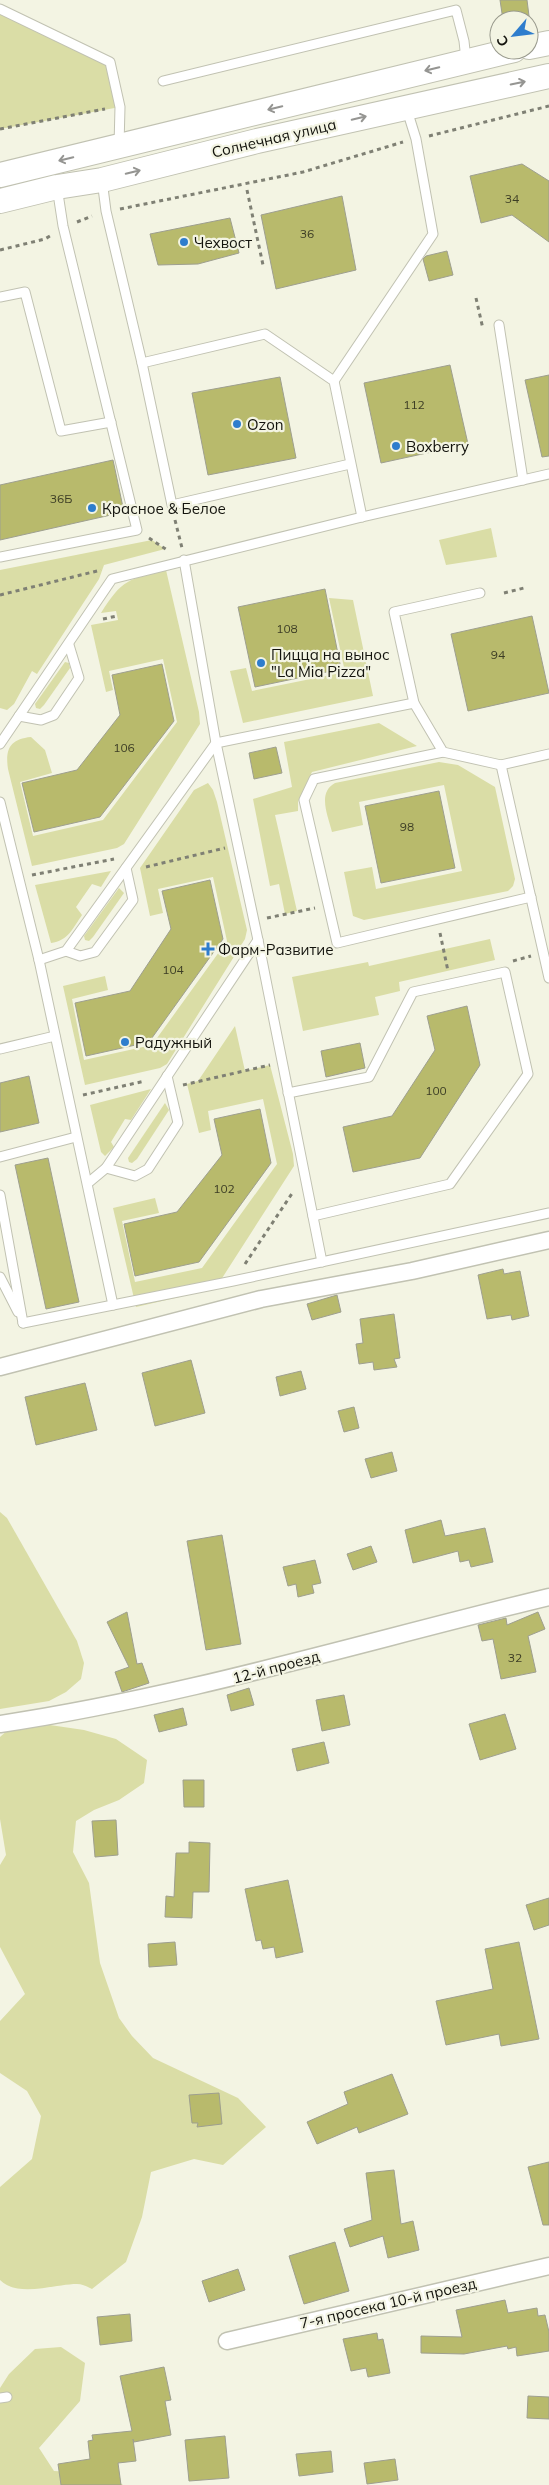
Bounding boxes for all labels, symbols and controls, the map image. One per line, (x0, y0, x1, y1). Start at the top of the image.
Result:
north arrow (489, 10, 539, 60)
text: С (492, 33, 513, 50)
one-way arrow (425, 65, 441, 74)
one-way arrow (509, 78, 525, 87)
one-way arrow (267, 104, 283, 113)
one-way arrow (351, 113, 367, 122)
street label: Солнечная улица (210, 114, 338, 162)
one-way arrow (58, 155, 74, 164)
one-way arrow (125, 167, 141, 177)
house number: 34 (505, 191, 519, 206)
house number: 36 (300, 226, 314, 241)
place label: Чехвост (194, 233, 252, 252)
marker: Чехвост (178, 236, 190, 248)
house number: 112 (403, 397, 425, 412)
place label: Ozon (247, 415, 284, 434)
marker: Ozon (231, 418, 243, 430)
place label: Boxberry (406, 437, 469, 456)
marker: Boxberry (390, 440, 402, 452)
house number: 36Б (50, 491, 72, 506)
place label: Красное & Белое (102, 499, 226, 518)
marker: Красное & Белое (86, 502, 98, 514)
house number: 108 (276, 621, 298, 636)
place label: Пицца на вынос "La Mia Pizza" (271, 645, 390, 681)
house number: 94 (491, 647, 505, 662)
marker: Пицца на вынос "La Mia Pizza" (255, 657, 267, 669)
house number: 106 (113, 740, 135, 755)
house number: 98 (400, 819, 414, 834)
place label: Фарм-Развитие (218, 940, 334, 959)
marker: Фарм-Развитие (202, 943, 214, 955)
house number: 104 (162, 962, 184, 977)
place label: Радужный (135, 1033, 212, 1052)
marker: Радужный (119, 1036, 131, 1048)
house number: 100 (425, 1083, 447, 1098)
house number: 102 (213, 1181, 235, 1196)
street label: 12-й проезд (230, 1646, 322, 1688)
house number: 32 (508, 1650, 522, 1665)
street label: 7-я просека 10-й проезд (298, 2273, 478, 2333)

